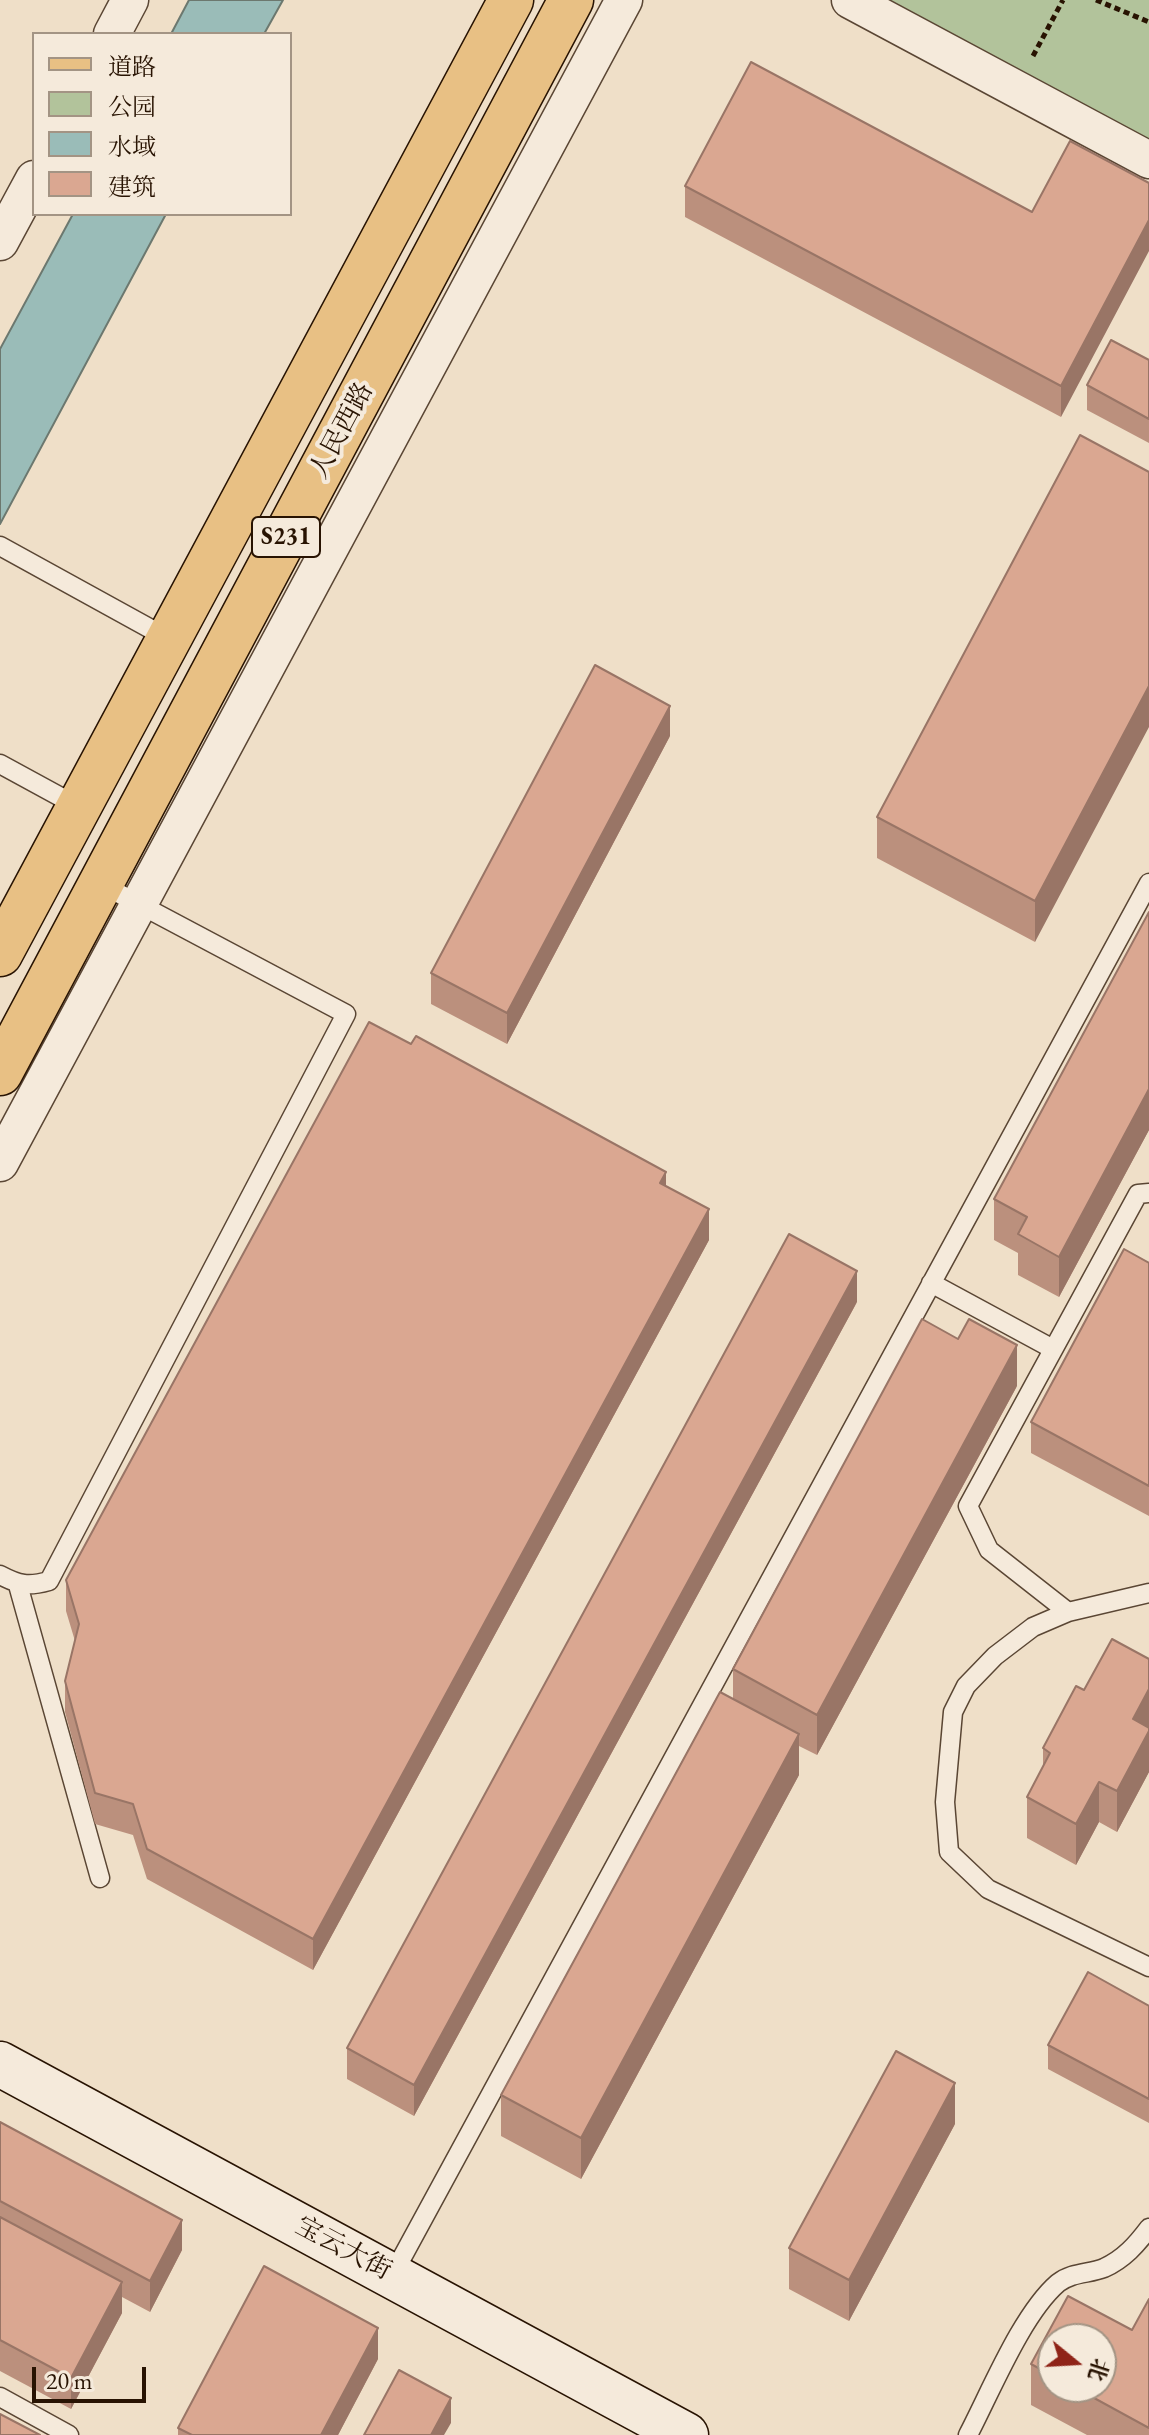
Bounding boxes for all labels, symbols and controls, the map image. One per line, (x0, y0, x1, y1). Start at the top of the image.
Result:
legend (32, 32, 292, 216)
text: 道路 (108, 51, 156, 82)
text: 公园 (108, 91, 156, 122)
text: 水域 (108, 131, 156, 162)
text: 建筑 (108, 171, 156, 202)
street label: 人民西路 (304, 378, 380, 484)
road number: S231 (252, 517, 320, 557)
street label: 宝云大街 (290, 2211, 396, 2287)
north arrow (1037, 2323, 1117, 2403)
scale bar (36, 2351, 150, 2401)
text: 北 (1081, 2355, 1116, 2385)
text: 20 m (46, 2365, 93, 2396)

